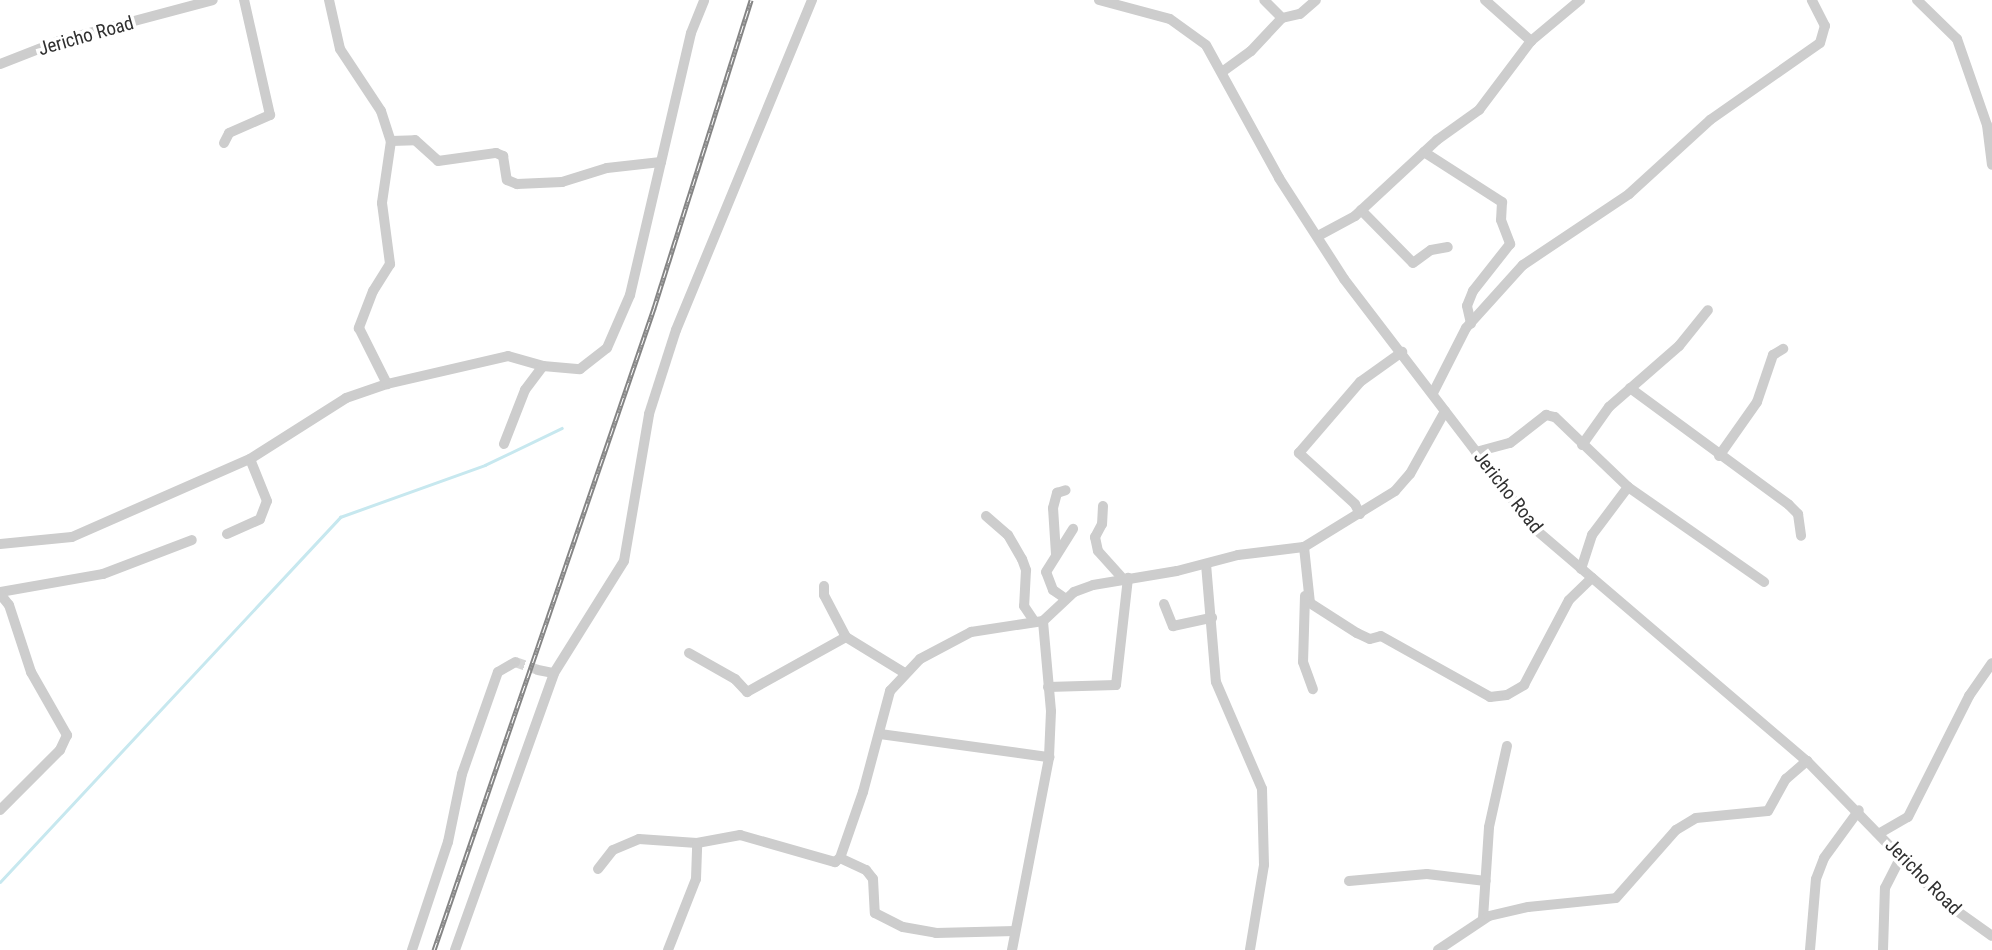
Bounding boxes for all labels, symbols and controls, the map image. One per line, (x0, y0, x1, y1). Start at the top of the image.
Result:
street label: Jericho Road (36, 12, 136, 60)
street label: Jericho Road (1469, 446, 1547, 538)
street label: Jericho Road (1880, 834, 1966, 920)

